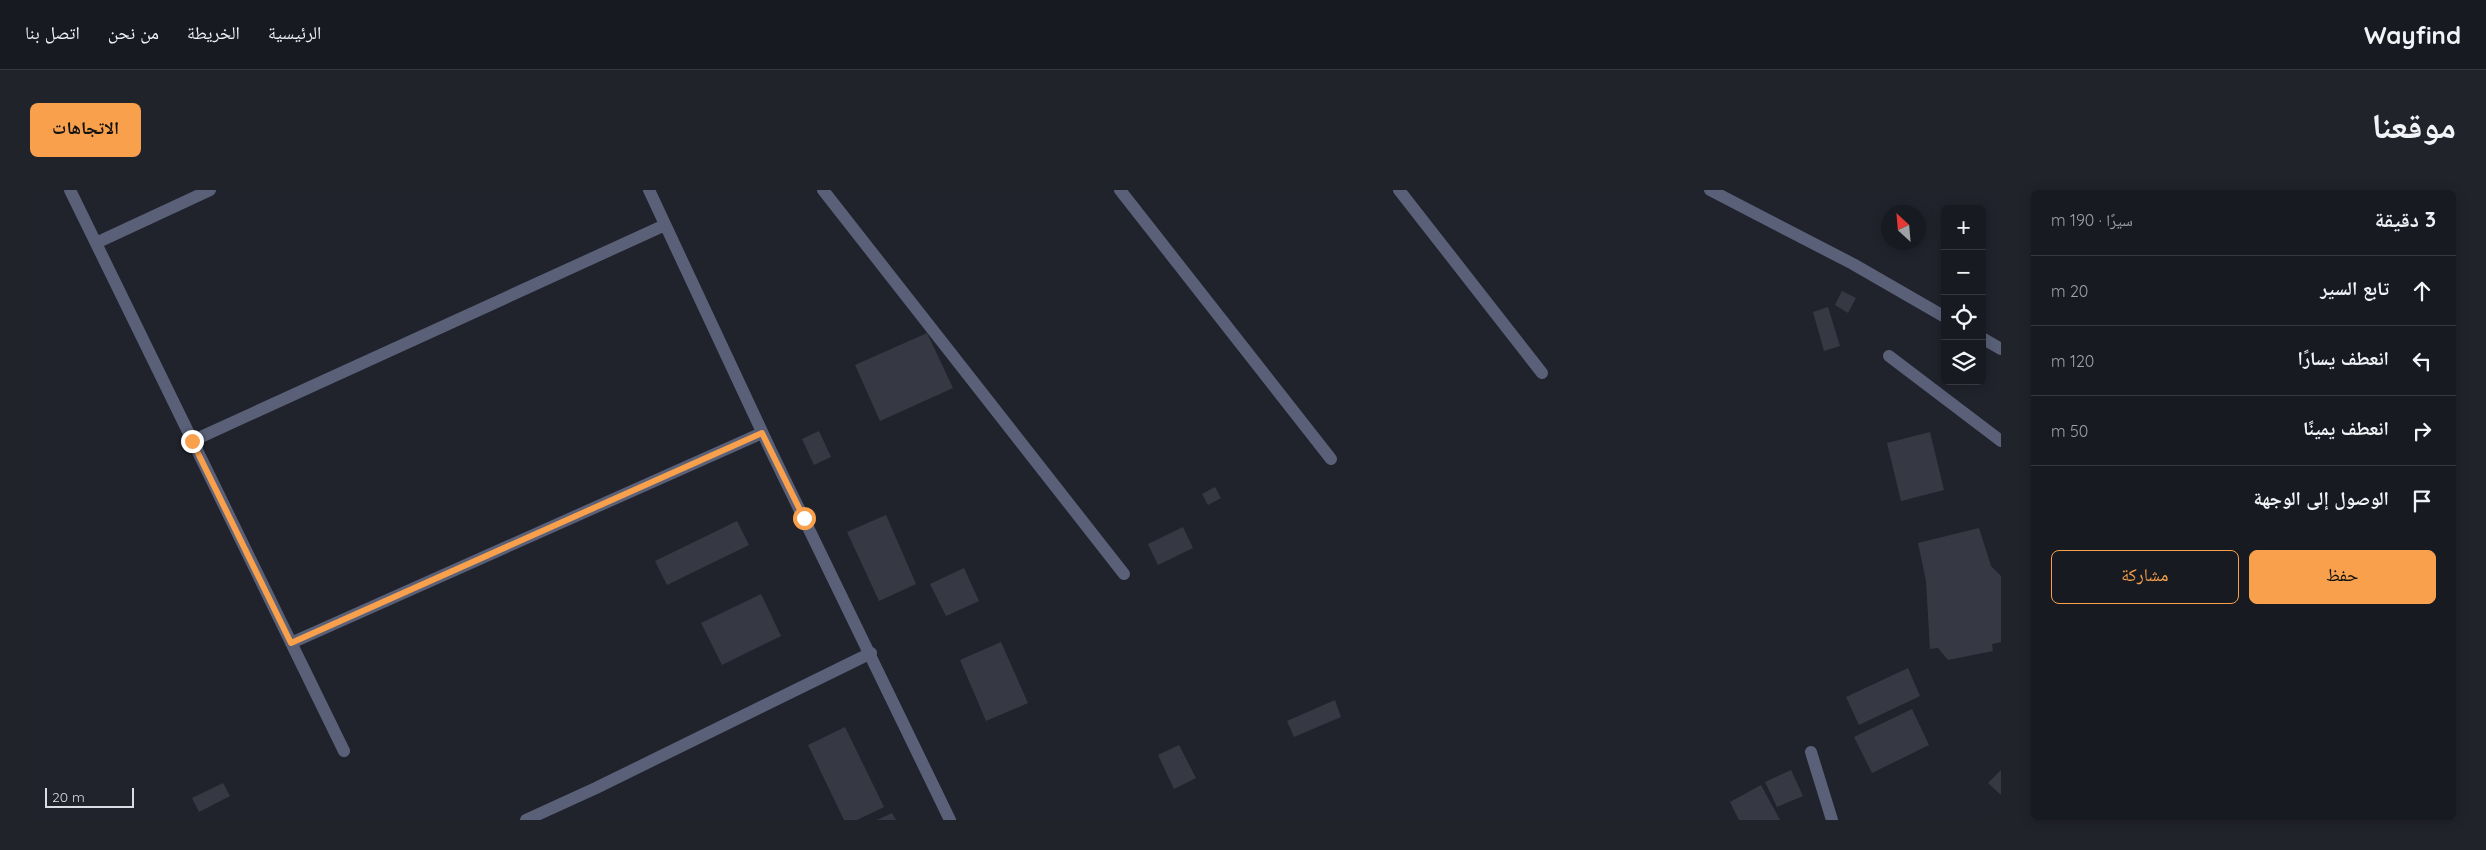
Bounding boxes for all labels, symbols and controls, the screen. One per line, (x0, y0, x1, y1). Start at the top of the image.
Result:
text: Wayfind (2364, 20, 2461, 50)
text: اتصل بنا (25, 21, 80, 44)
text: من نحن (108, 21, 159, 44)
text: الخريطة (187, 21, 240, 44)
text: الرئيسية (268, 21, 321, 44)
button: الاتجاهات (30, 103, 141, 157)
text: موقعنا (2371, 103, 2456, 147)
north arrow (1881, 205, 1926, 250)
map controls (1941, 205, 1986, 385)
button: + (1941, 205, 1986, 250)
text: 3 دقيقة (2375, 206, 2436, 232)
text: سيرًا · 190 m (2051, 210, 2133, 230)
button: − (1941, 250, 1986, 295)
text: تابع السير (2320, 276, 2389, 300)
icon: ahead (2408, 277, 2436, 305)
text: 20 m (2051, 281, 2088, 301)
button: locate (1941, 295, 1986, 340)
button: layers (1941, 340, 1986, 385)
text: انعطف يسارًا (2298, 346, 2389, 370)
icon: left (2408, 347, 2436, 375)
text: 120 m (2051, 351, 2094, 371)
text: انعطف يمينًا (2303, 416, 2389, 440)
icon: right (2408, 417, 2436, 445)
text: 50 m (2051, 421, 2088, 441)
route end (181, 430, 204, 453)
text: الوصول إلى الوجهة (2253, 486, 2389, 510)
icon: arrive (2408, 487, 2436, 515)
route start (793, 507, 816, 530)
button: مشاركة (2051, 550, 2239, 604)
button: حفظ (2249, 550, 2436, 604)
scale bar (45, 785, 134, 808)
text: 20 m (52, 788, 85, 806)

